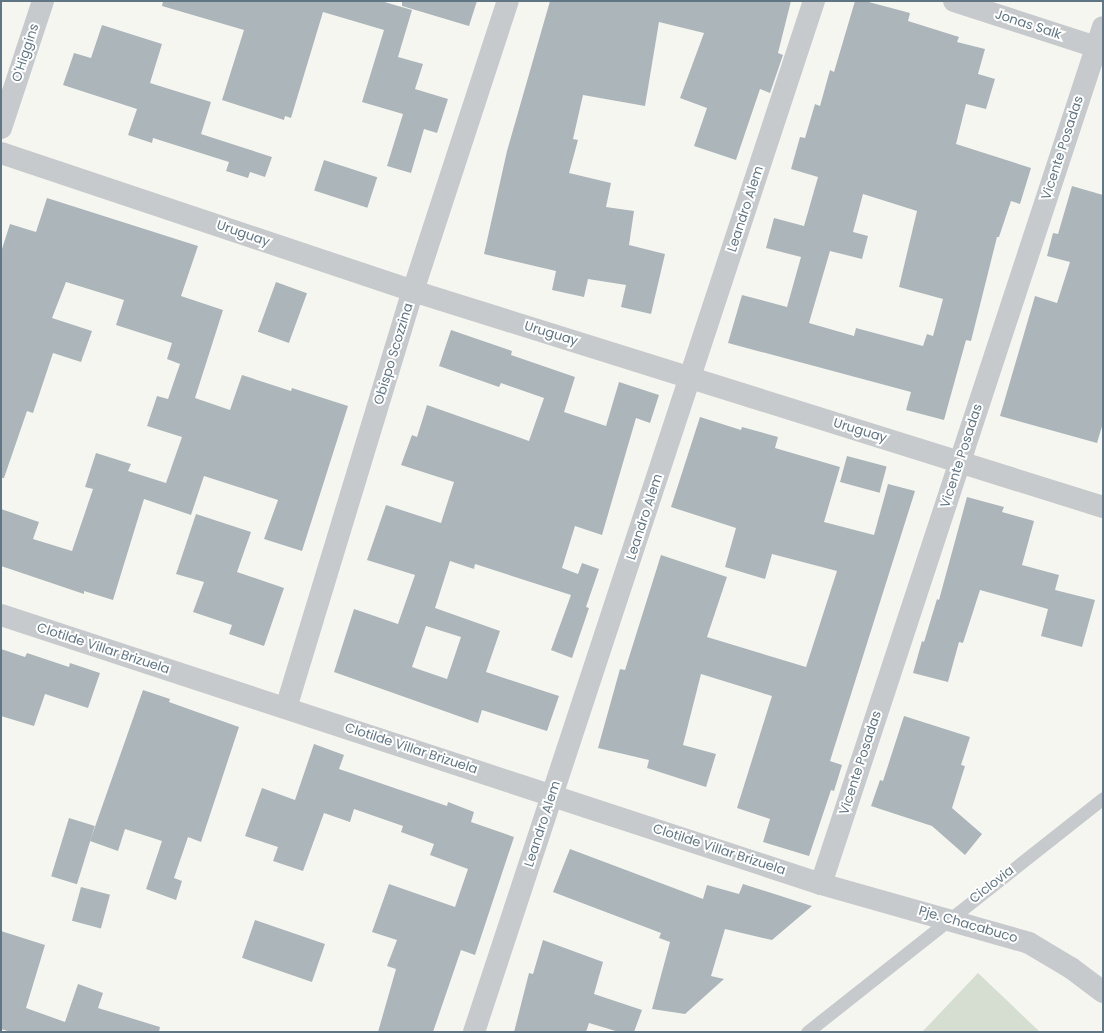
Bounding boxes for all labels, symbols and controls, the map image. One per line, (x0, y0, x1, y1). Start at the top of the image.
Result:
street label: Jonas Salk (993, 7, 1063, 43)
street label: O'Higgins (9, 22, 43, 84)
street label: Vicente Posadas (1039, 94, 1087, 202)
street label: Leandro Alem (725, 164, 767, 254)
street label: Uruguay (214, 218, 272, 250)
street label: Obispo Scozzina (371, 301, 417, 407)
street label: Uruguay (522, 318, 580, 350)
street label: Vicente Posadas (938, 402, 986, 510)
street label: Uruguay (831, 415, 889, 447)
street label: Leandro Alem (624, 472, 666, 562)
street label: Clotilde Villar Brizuela (35, 620, 171, 678)
street label: Vicente Posadas (837, 709, 885, 817)
street label: Clotilde Villar Brizuela (343, 720, 479, 778)
street label: Leandro Alem (522, 779, 564, 869)
street label: Clotilde Villar Brizuela (651, 821, 787, 879)
street label: Ciclovia (967, 863, 1017, 907)
street label: Pje. Chacabuco (917, 903, 1019, 947)

